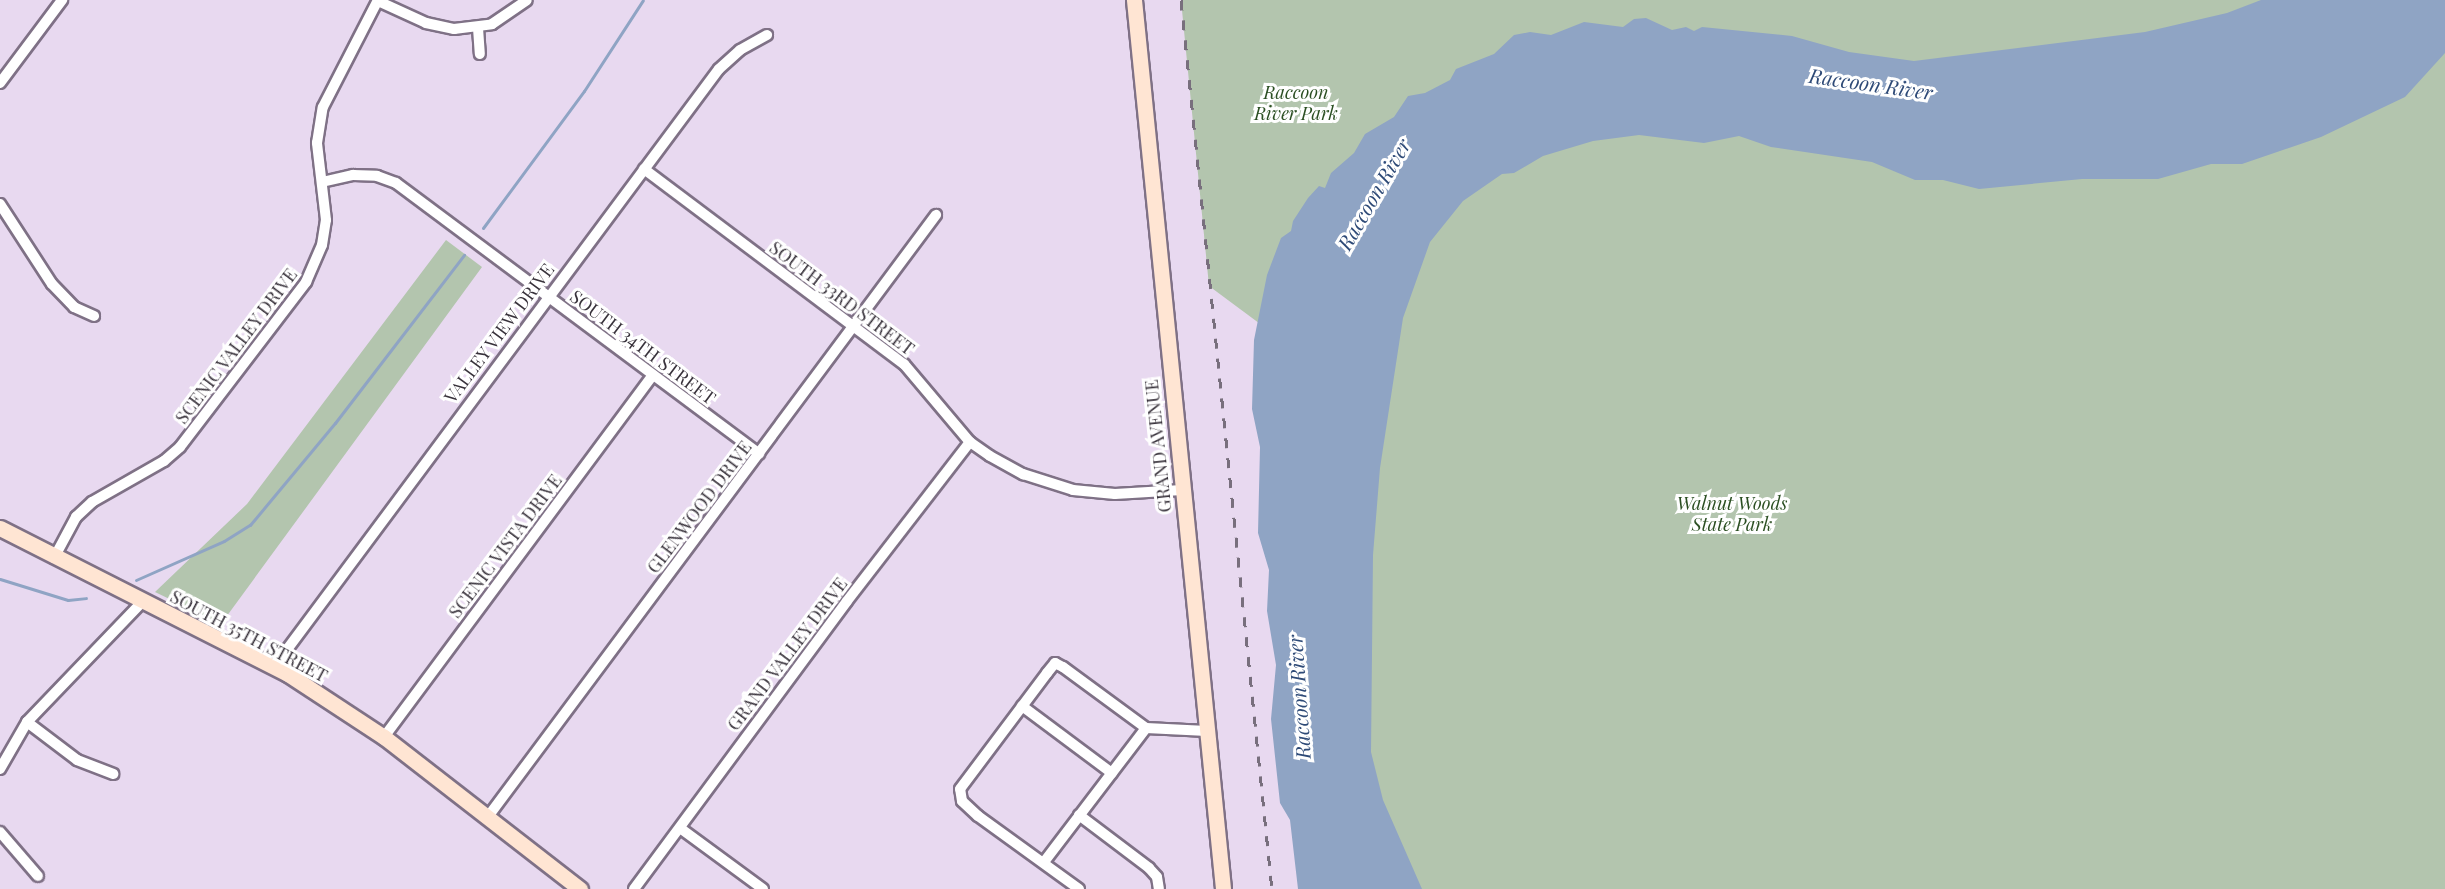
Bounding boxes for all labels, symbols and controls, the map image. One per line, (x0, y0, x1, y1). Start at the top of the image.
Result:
water label: Raccoon River (1808, 62, 1934, 104)
park label: Raccoon River Park (1254, 82, 1338, 124)
water label: Raccoon River (1332, 134, 1414, 254)
street label: SOUTH 33RD STREET (765, 237, 919, 359)
street label: VALLEY VIEW DRIVE (439, 258, 559, 408)
street label: SCENIC VALLEY DRIVE (170, 264, 302, 428)
street label: SOUTH 34TH STREET (566, 285, 720, 409)
street label: GRAND AVENUE (1140, 378, 1176, 514)
street label: GLENWOOD DRIVE (642, 437, 756, 577)
street label: SCENIC VISTA DRIVE (444, 470, 566, 622)
park label: Walnut Woods State Park (1677, 493, 1787, 536)
street label: GRAND VALLEY DRIVE (722, 573, 852, 735)
street label: SOUTH 35TH STREET (167, 585, 331, 687)
water label: Raccoon River (1282, 634, 1314, 760)

